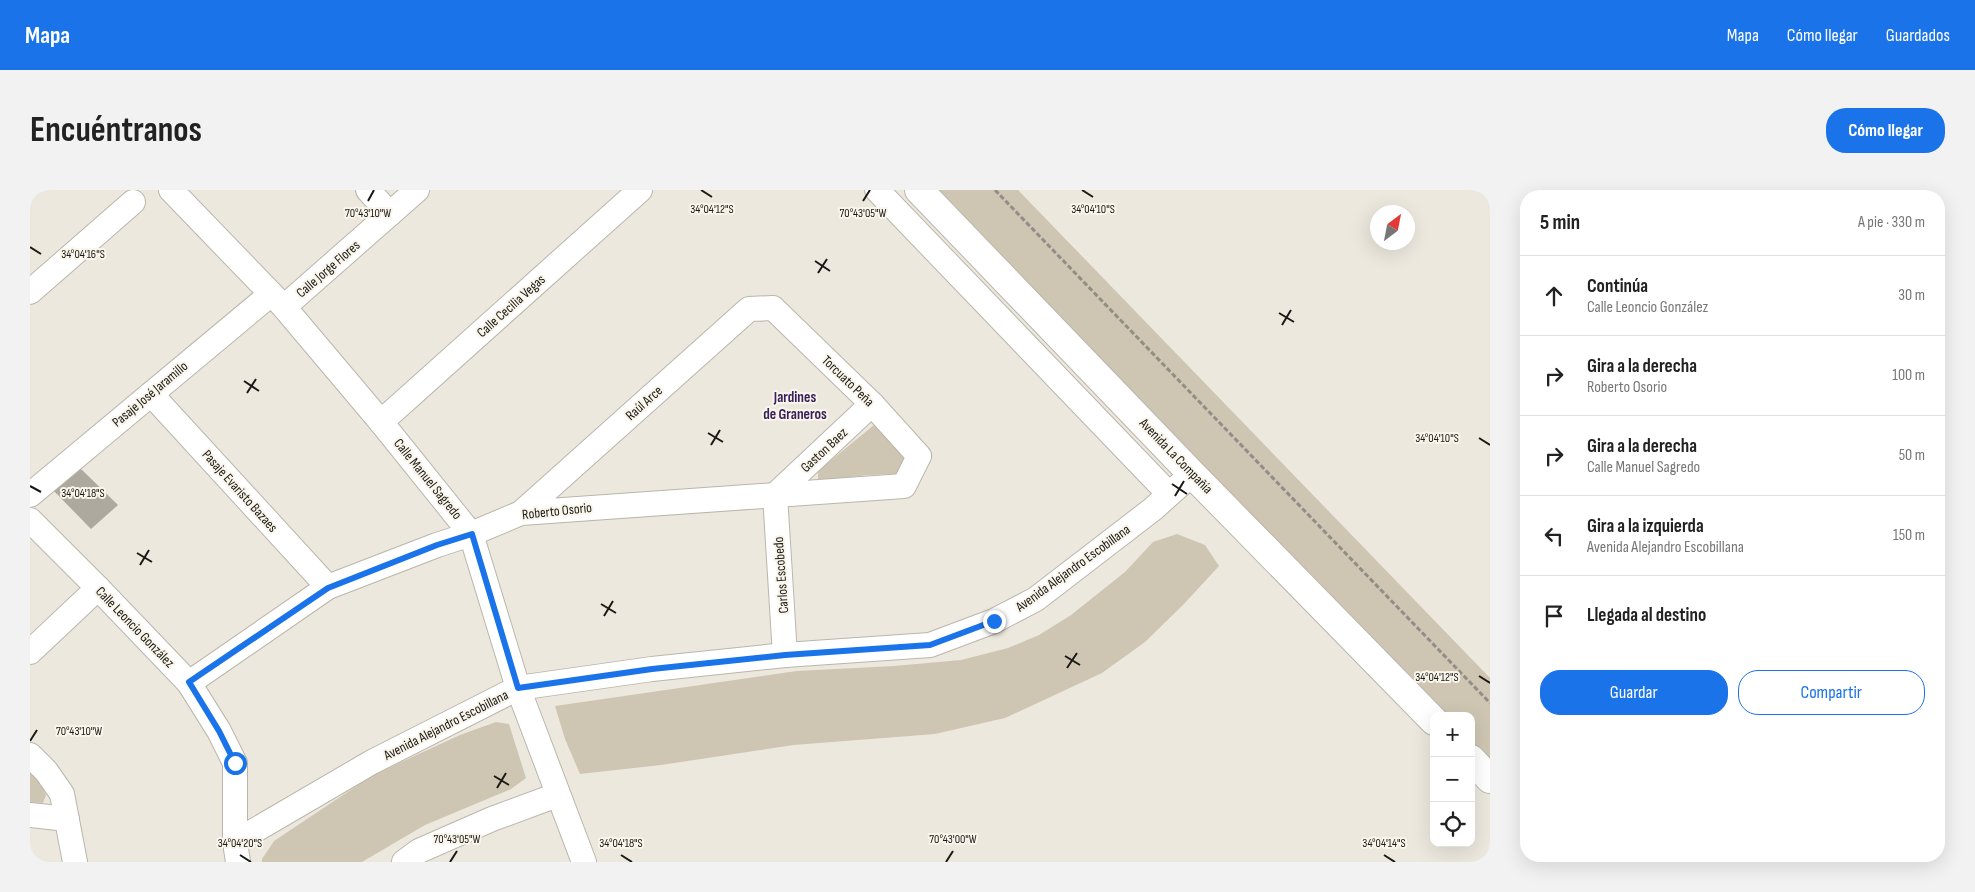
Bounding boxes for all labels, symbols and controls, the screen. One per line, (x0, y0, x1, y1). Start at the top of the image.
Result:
text: Mapa (25, 21, 70, 50)
text: Mapa (1727, 25, 1759, 46)
text: Cómo llegar (1787, 25, 1858, 46)
text: Guardados (1886, 25, 1950, 46)
button: Cómo llegar (1826, 108, 1945, 153)
text: Encuéntranos (30, 109, 202, 152)
text: 34°04'12"S (690, 202, 734, 217)
text: 34°04'10"S (1071, 202, 1115, 217)
north arrow (1370, 205, 1415, 250)
text: 70°43'10"W (345, 206, 391, 221)
text: 70°43'05"W (840, 206, 887, 221)
text: 5 min (1540, 210, 1580, 235)
text: A pie · 330 m (1858, 213, 1925, 232)
street label: Calle Jorge Flores (293, 237, 363, 301)
text: 34°04'16"S (61, 247, 105, 262)
street label: Calle Cecilia Vegas (473, 271, 549, 341)
text: Continúa (1587, 275, 1648, 298)
icon: ahead (1540, 282, 1568, 310)
text: 30 m (1898, 286, 1925, 305)
text: Calle Leoncio González (1587, 298, 1708, 317)
street label: Torcuato Peña (818, 352, 878, 410)
text: Gira a la derecha (1587, 355, 1697, 378)
street label: Pasaje José Jaramillo (109, 357, 191, 431)
icon: right (1540, 362, 1568, 390)
text: 100 m (1892, 366, 1925, 385)
text: Roberto Osorio (1587, 378, 1667, 397)
street label: Raúl Arce (622, 382, 666, 424)
district label: Jardines de Graneros (763, 388, 827, 424)
street label: Avenida La Compañía (1135, 414, 1216, 497)
street label: Gaston Baez (797, 424, 851, 476)
text: 34°04'10"S (1415, 431, 1459, 446)
street label: Calle Manuel Sagredo (390, 435, 466, 523)
text: Gira a la derecha (1587, 435, 1697, 458)
icon: right (1540, 442, 1568, 470)
street label: Pasaje Evaristo Bazaes (199, 446, 281, 536)
text: 50 m (1899, 446, 1925, 465)
text: Calle Manuel Sagredo (1587, 458, 1700, 477)
text: 34°04'18"S (61, 486, 105, 501)
street label: Roberto Osorio (521, 499, 593, 523)
text: Gira a la izquierda (1587, 515, 1704, 538)
street label: Avenida Alejandro Escobillana (1012, 521, 1134, 616)
icon: left (1540, 522, 1568, 550)
text: 150 m (1893, 526, 1925, 545)
street label: Carlos Escobedo (770, 536, 792, 614)
text: Avenida Alejandro Escobillana (1587, 538, 1744, 557)
street label: Calle Leoncio González (92, 583, 178, 671)
icon: arrive (1540, 602, 1568, 630)
text: Llegada al destino (1587, 604, 1706, 627)
route end (983, 610, 1006, 633)
text: 34°04'12"S (1415, 670, 1459, 685)
button: Guardar (1540, 670, 1728, 715)
button: Compartir (1738, 670, 1925, 715)
street label: Avenida Alejandro Escobillana (380, 686, 511, 764)
map controls (1430, 712, 1475, 847)
button: + (1430, 712, 1475, 757)
text: 70°43'10"W (56, 724, 102, 739)
route start (224, 752, 247, 775)
button: − (1430, 757, 1475, 802)
button: locate (1430, 802, 1475, 847)
text: 70°43'05"W (434, 832, 481, 847)
text: 70°43'00"W (929, 832, 977, 847)
text: 34°04'20"S (218, 836, 262, 851)
text: 34°04'18"S (599, 836, 643, 851)
text: 34°04'14"S (1362, 836, 1406, 851)

